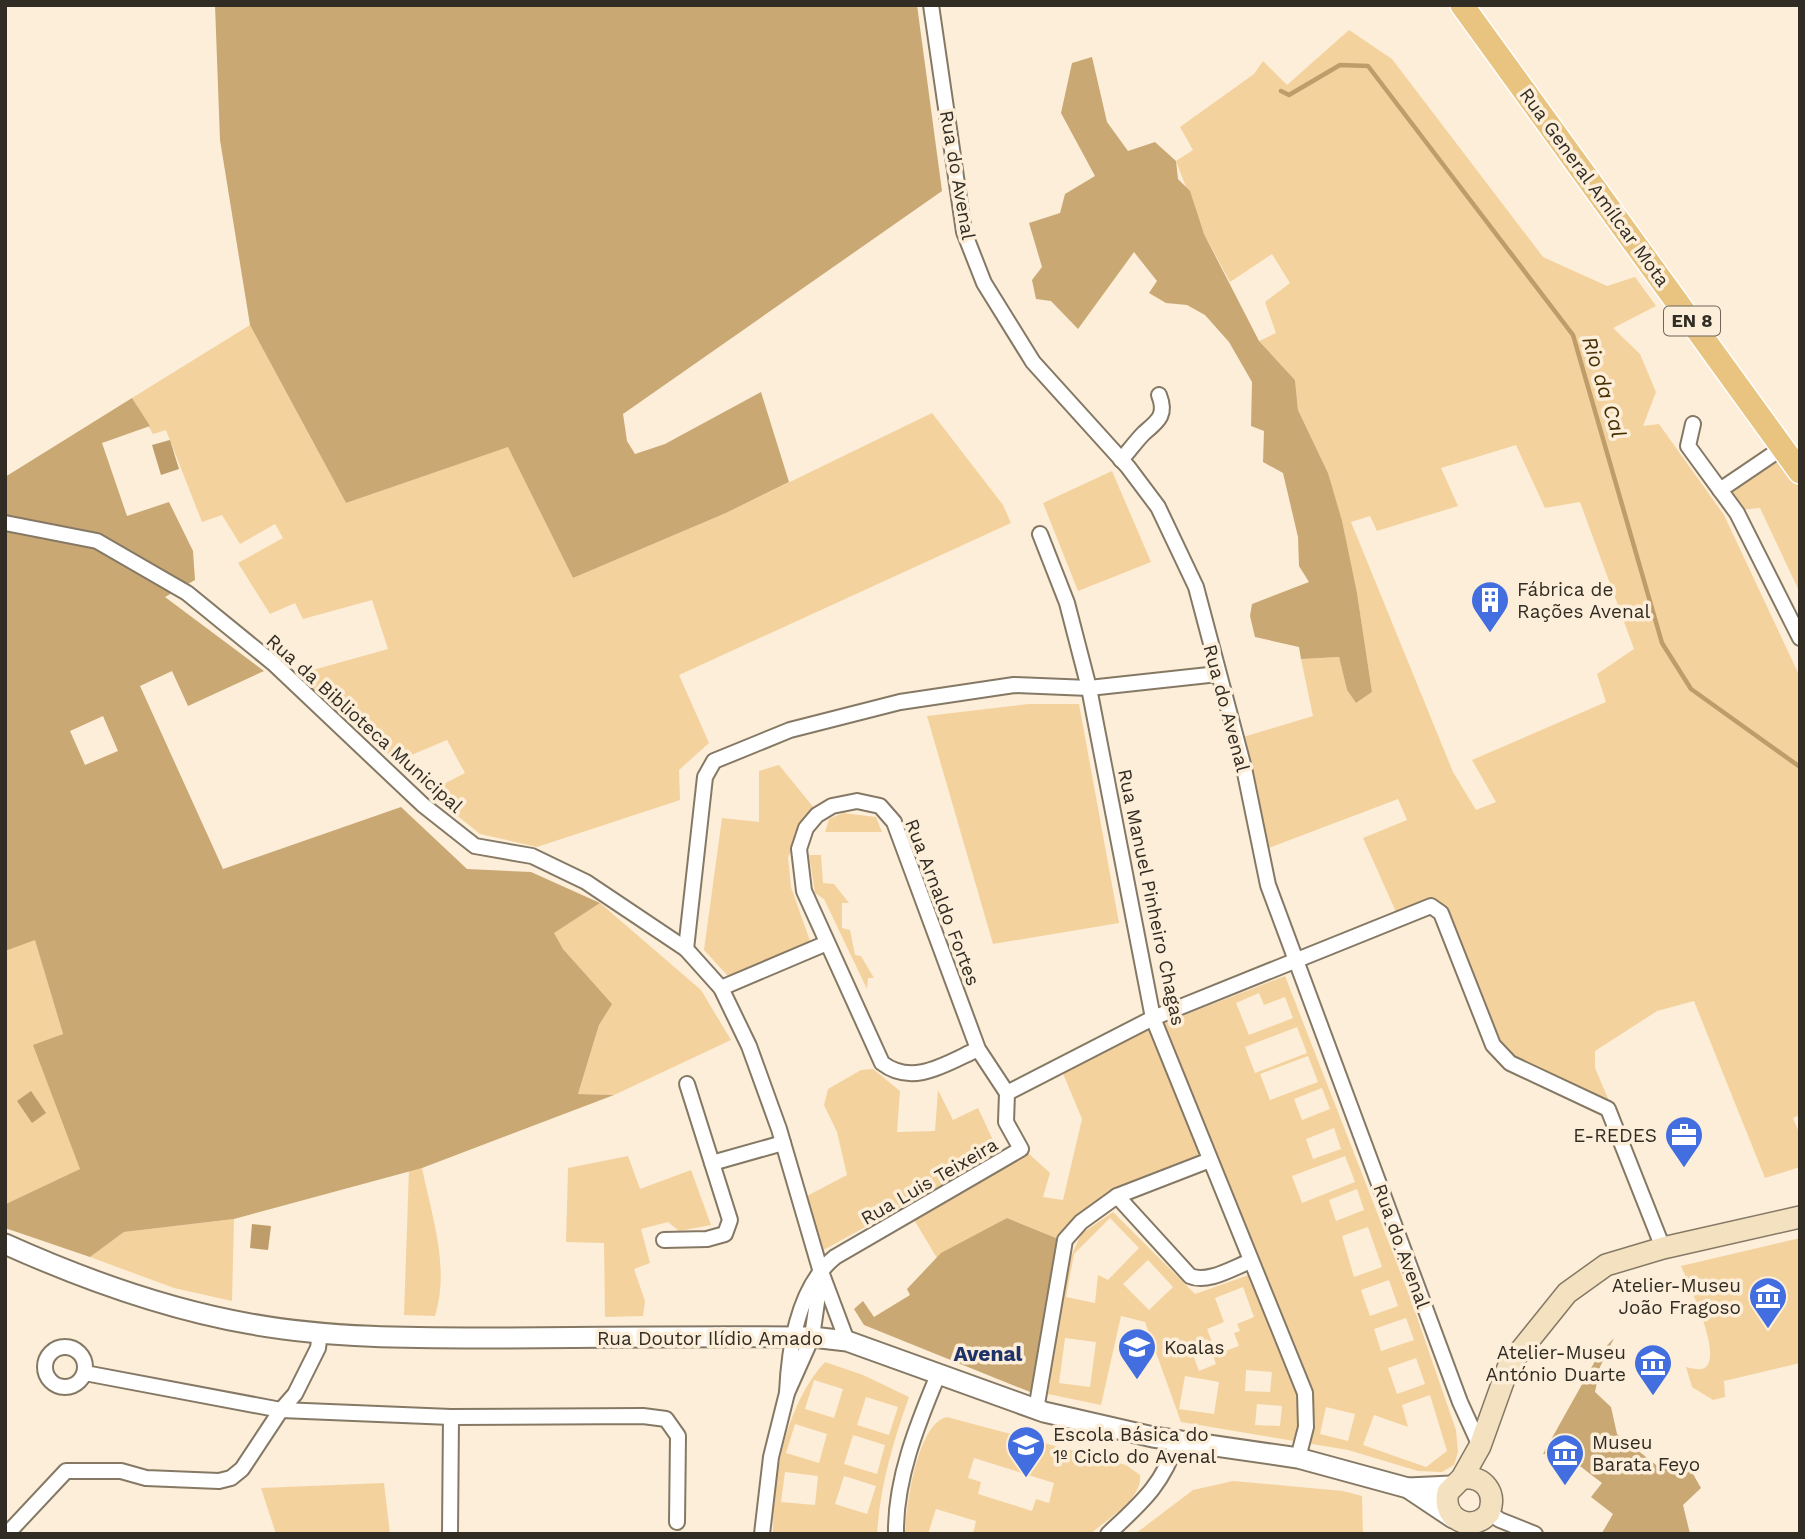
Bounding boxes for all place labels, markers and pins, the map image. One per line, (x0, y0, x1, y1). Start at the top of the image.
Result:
place label: Fábrica de Rações Avenal (1517, 578, 1650, 623)
building icon: Fábrica de Rações Avenal (1469, 579, 1511, 634)
office icon: E-REDES (1663, 1114, 1705, 1169)
place label: E-REDES (1573, 1124, 1657, 1147)
place label: Atelier-Museu João Fragoso (1612, 1274, 1741, 1319)
museum icon: Atelier-Museu João Fragoso (1747, 1275, 1789, 1330)
school or university icon: Koalas (1116, 1326, 1158, 1381)
place label: Koalas (1164, 1336, 1224, 1359)
place label: Atelier-Museu António Duarte (1485, 1341, 1626, 1386)
museum icon: Atelier-Museu António Duarte (1632, 1342, 1674, 1397)
place label: Escola Básica do 1º Ciclo do Avenal (1053, 1423, 1216, 1468)
school or university icon: Escola Básica do 1º Ciclo do Avenal (1005, 1424, 1047, 1479)
place label: Museu Barata Feyo (1592, 1431, 1700, 1476)
museum icon: Museu Barata Feyo (1544, 1432, 1586, 1487)

